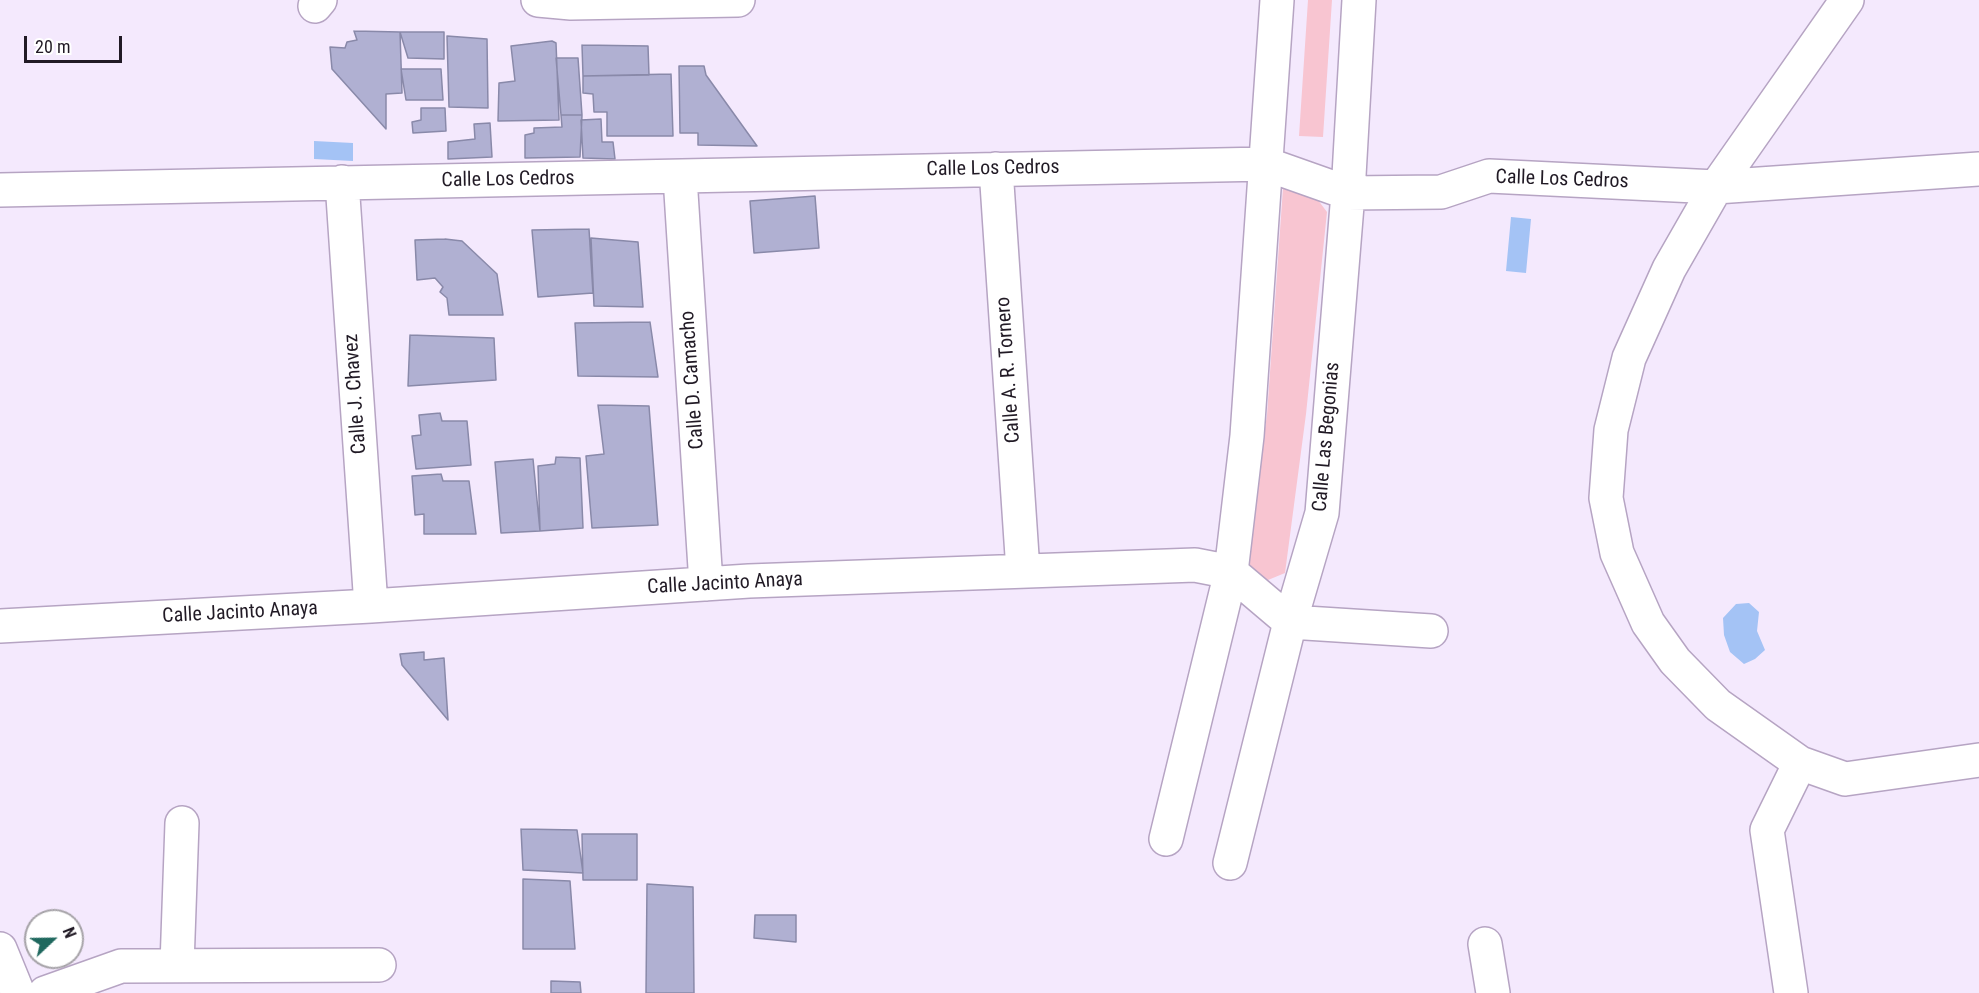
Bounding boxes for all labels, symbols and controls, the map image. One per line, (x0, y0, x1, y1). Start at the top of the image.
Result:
scale bar (27, 24, 124, 62)
text: 20 m (35, 36, 70, 57)
street label: Calle Los Cedros (926, 156, 1060, 182)
street label: Calle Los Cedros (1495, 166, 1629, 194)
street label: Calle Los Cedros (441, 167, 575, 193)
street label: Calle A. R. Tornero (992, 296, 1026, 444)
street label: Calle D. Camacho (676, 310, 710, 450)
street label: Calle J. Chavez (340, 333, 372, 455)
street label: Calle Las Begonias (1309, 361, 1345, 513)
street label: Calle Jacinto Anaya (647, 568, 803, 600)
street label: Calle Jacinto Anaya (162, 597, 318, 629)
north arrow (24, 909, 84, 969)
text: N (59, 925, 80, 941)

